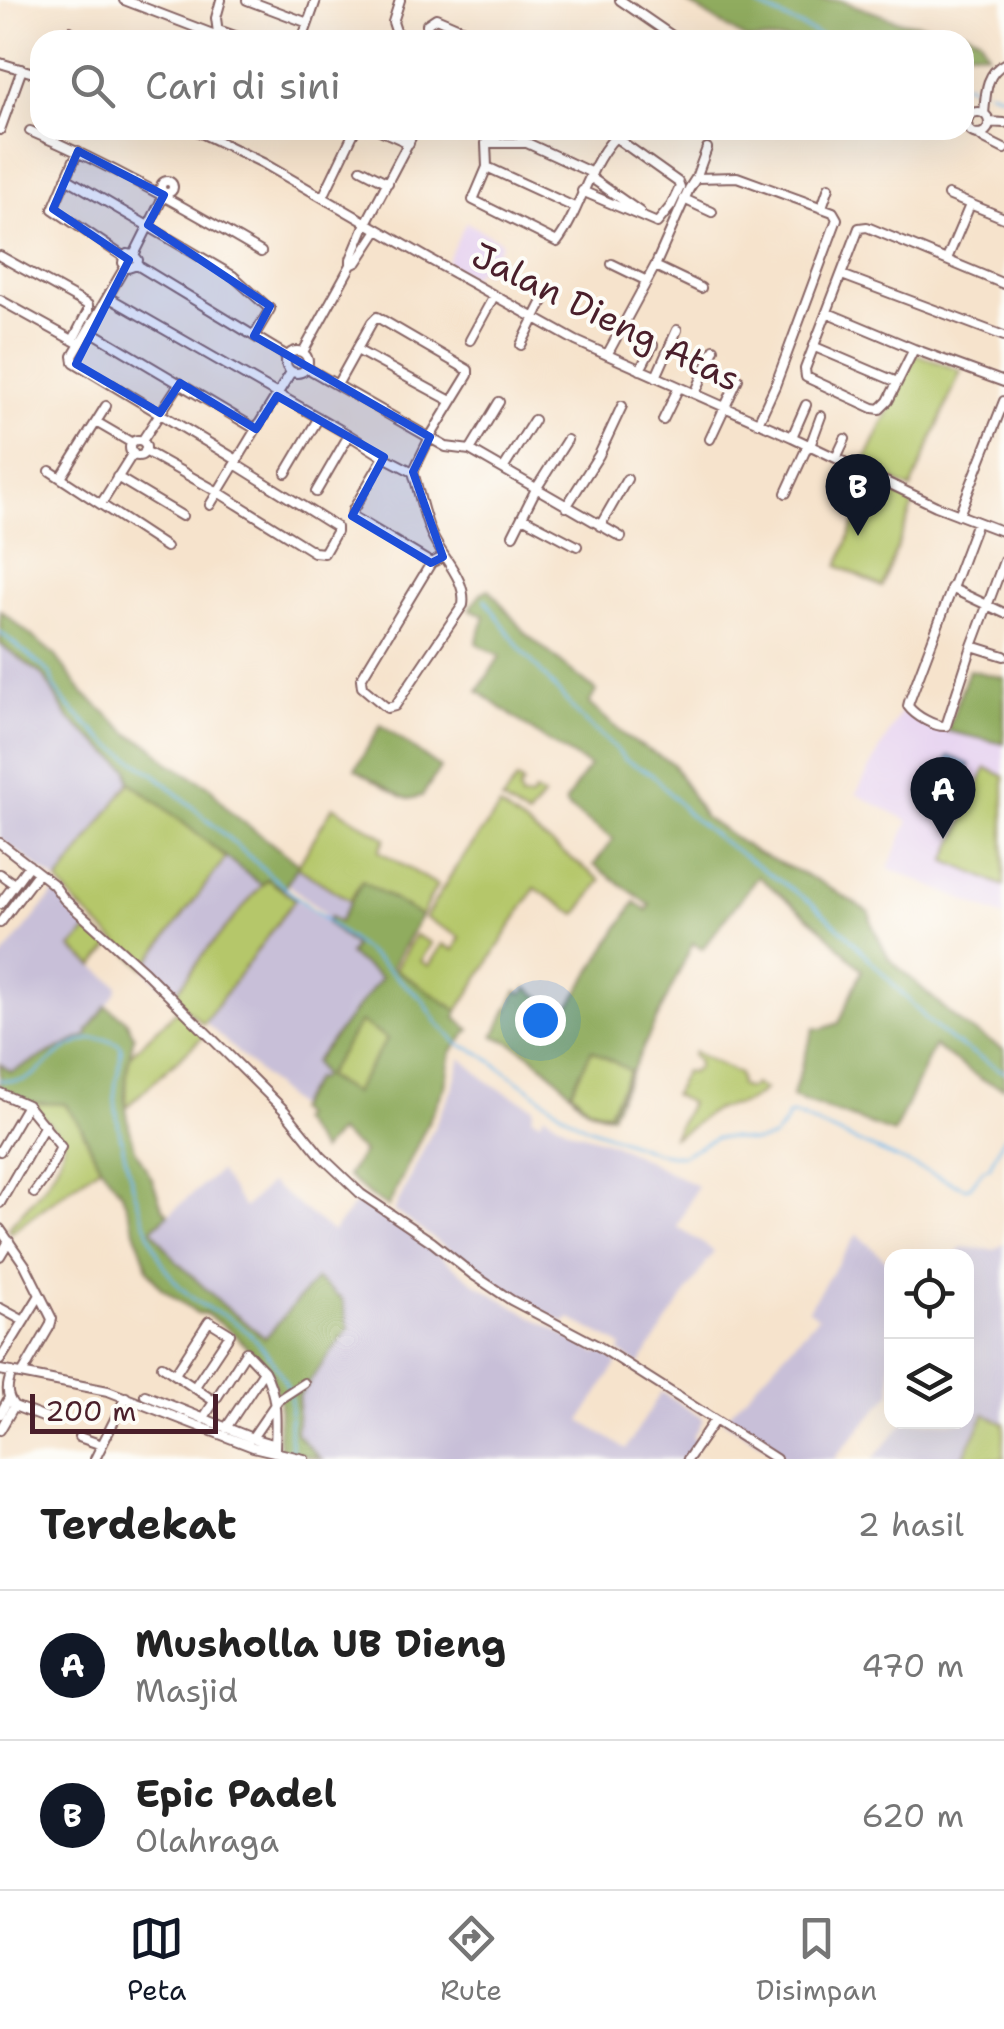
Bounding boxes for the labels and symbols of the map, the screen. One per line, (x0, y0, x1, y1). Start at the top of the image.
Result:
street label: Jalan Dieng Atas (464, 231, 748, 402)
pin: B (826, 454, 890, 536)
pin: A (910, 756, 976, 839)
your location (515, 995, 566, 1046)
scale bar (30, 1389, 218, 1434)

